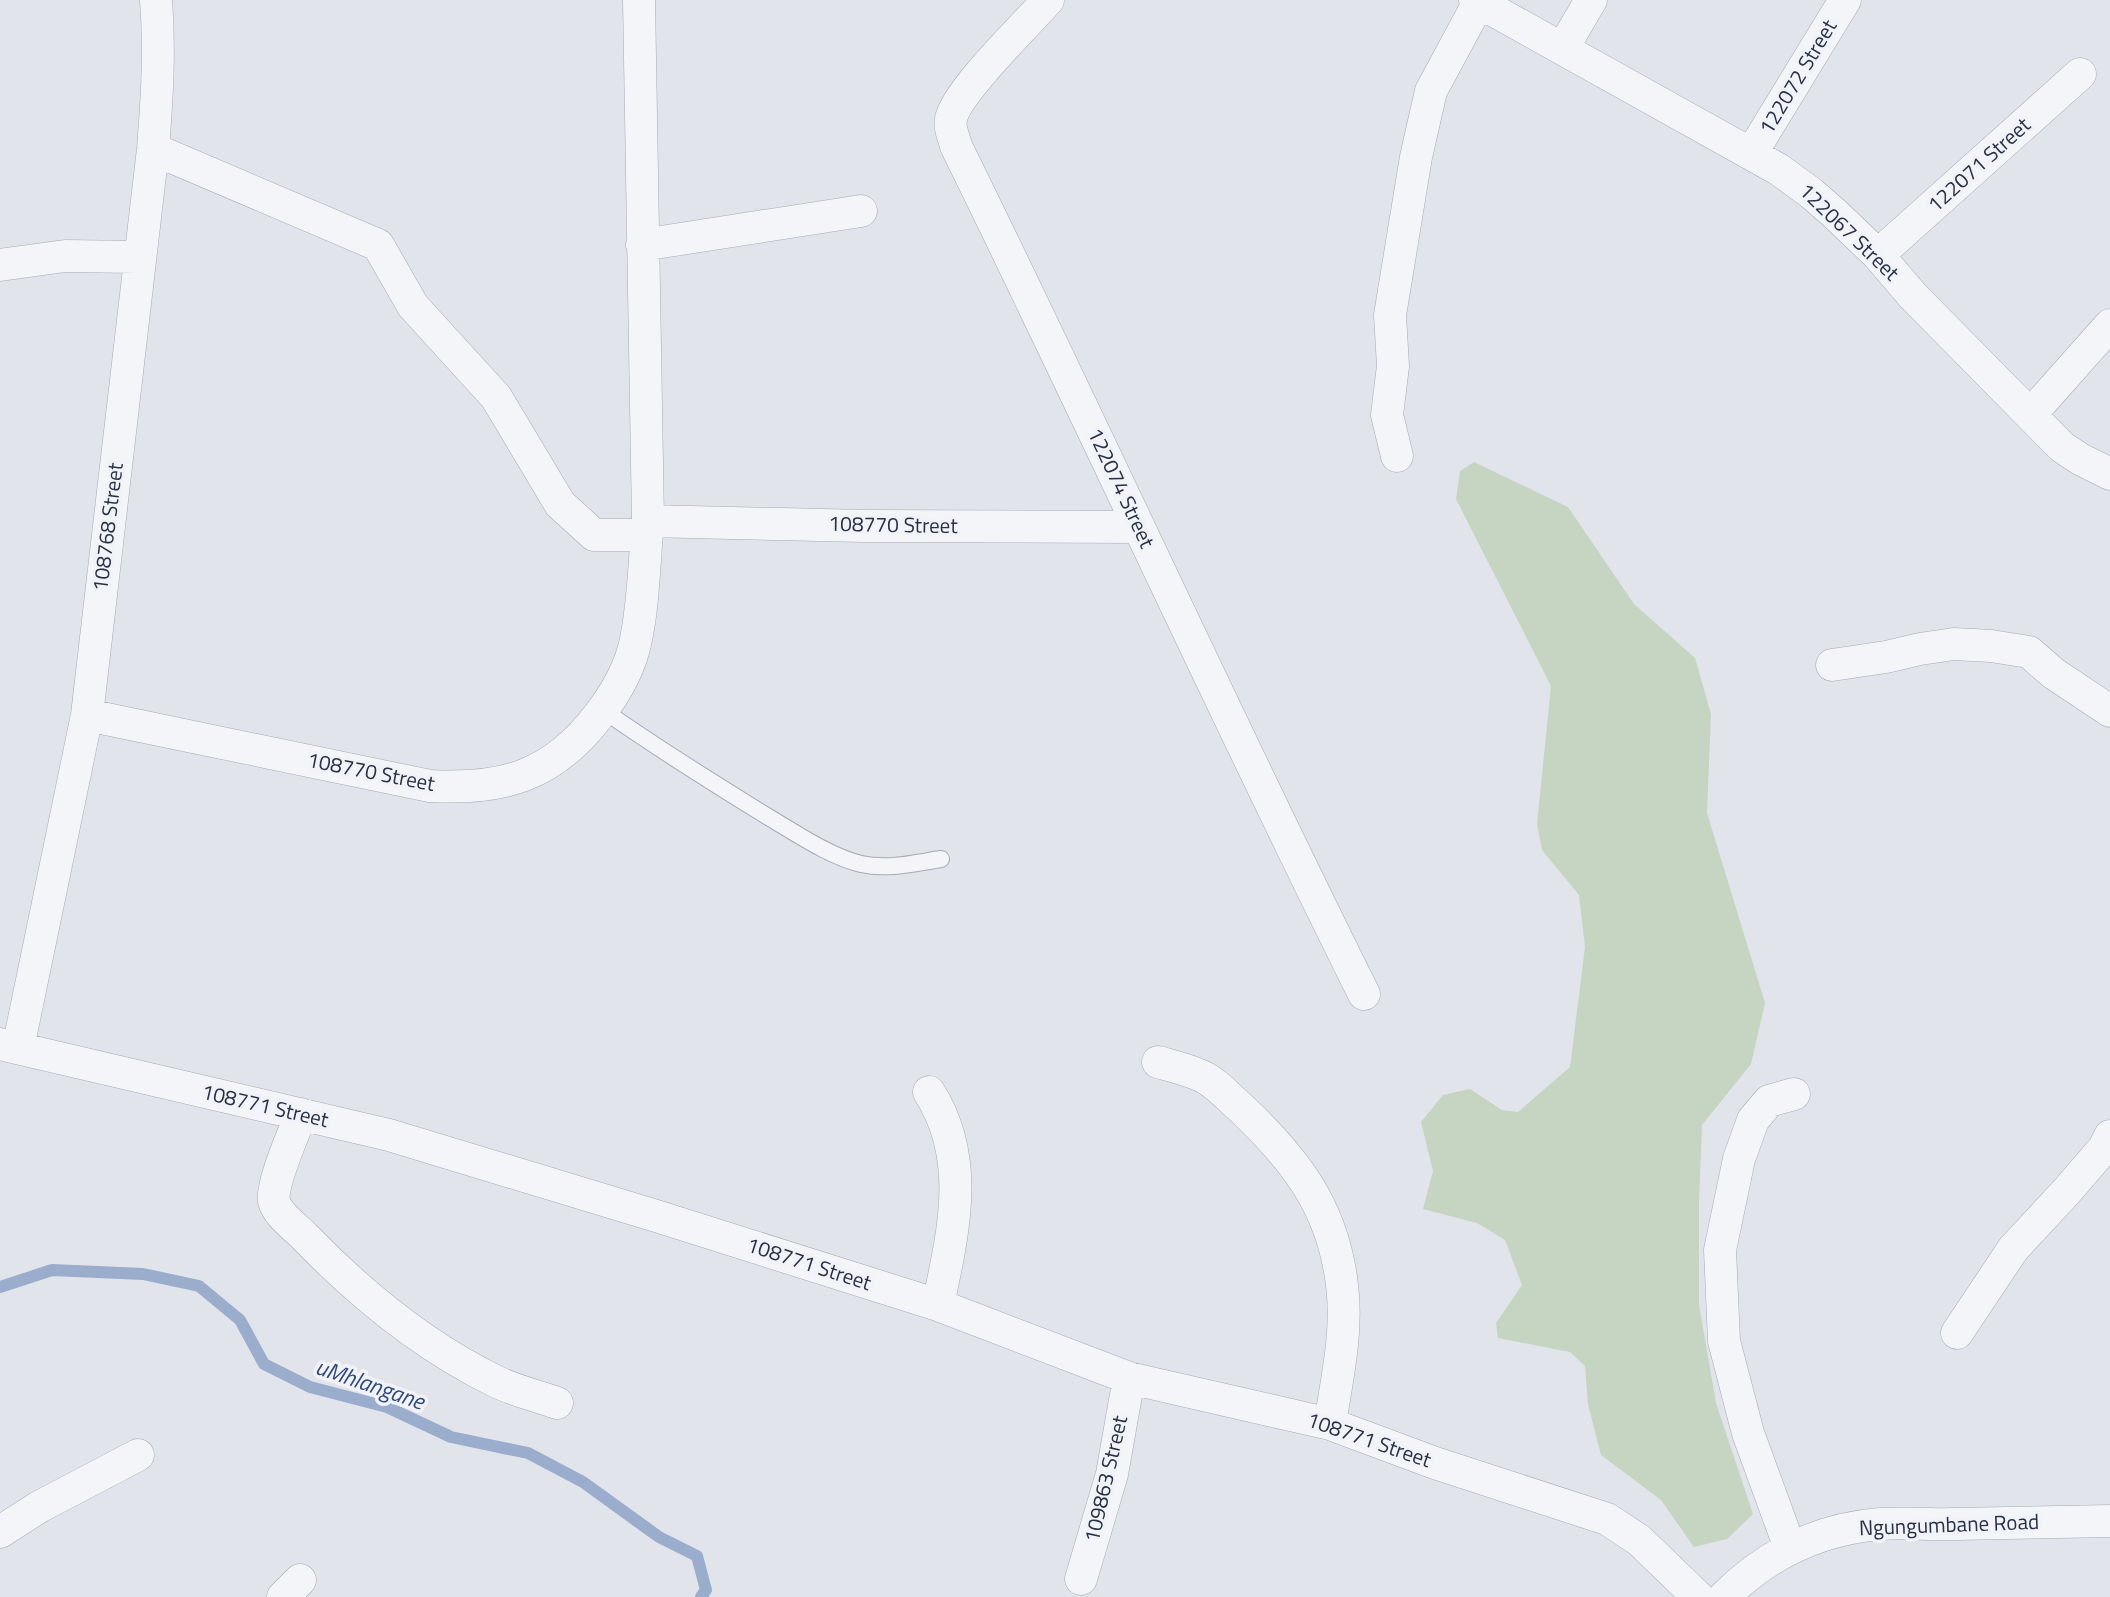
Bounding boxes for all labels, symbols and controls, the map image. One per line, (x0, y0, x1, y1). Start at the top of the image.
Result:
street label: 122072 Street (1750, 12, 1844, 140)
street label: 122071 Street (1920, 109, 2038, 219)
street label: 122067 Street (1792, 175, 1908, 288)
street label: 122074 Street (1080, 422, 1164, 554)
street label: 108768 Street (83, 460, 131, 593)
street label: 108770 Street (828, 507, 959, 541)
street label: 108770 Street (305, 743, 438, 799)
street label: 108771 Street (199, 1075, 332, 1135)
street label: 108771 Street (743, 1228, 876, 1298)
water label: uMhlangane (311, 1349, 431, 1419)
street label: 108771 Street (1303, 1403, 1436, 1475)
street label: 109863 Street (1075, 1412, 1135, 1545)
street label: Ngungumbane Road (1858, 1505, 2040, 1543)

